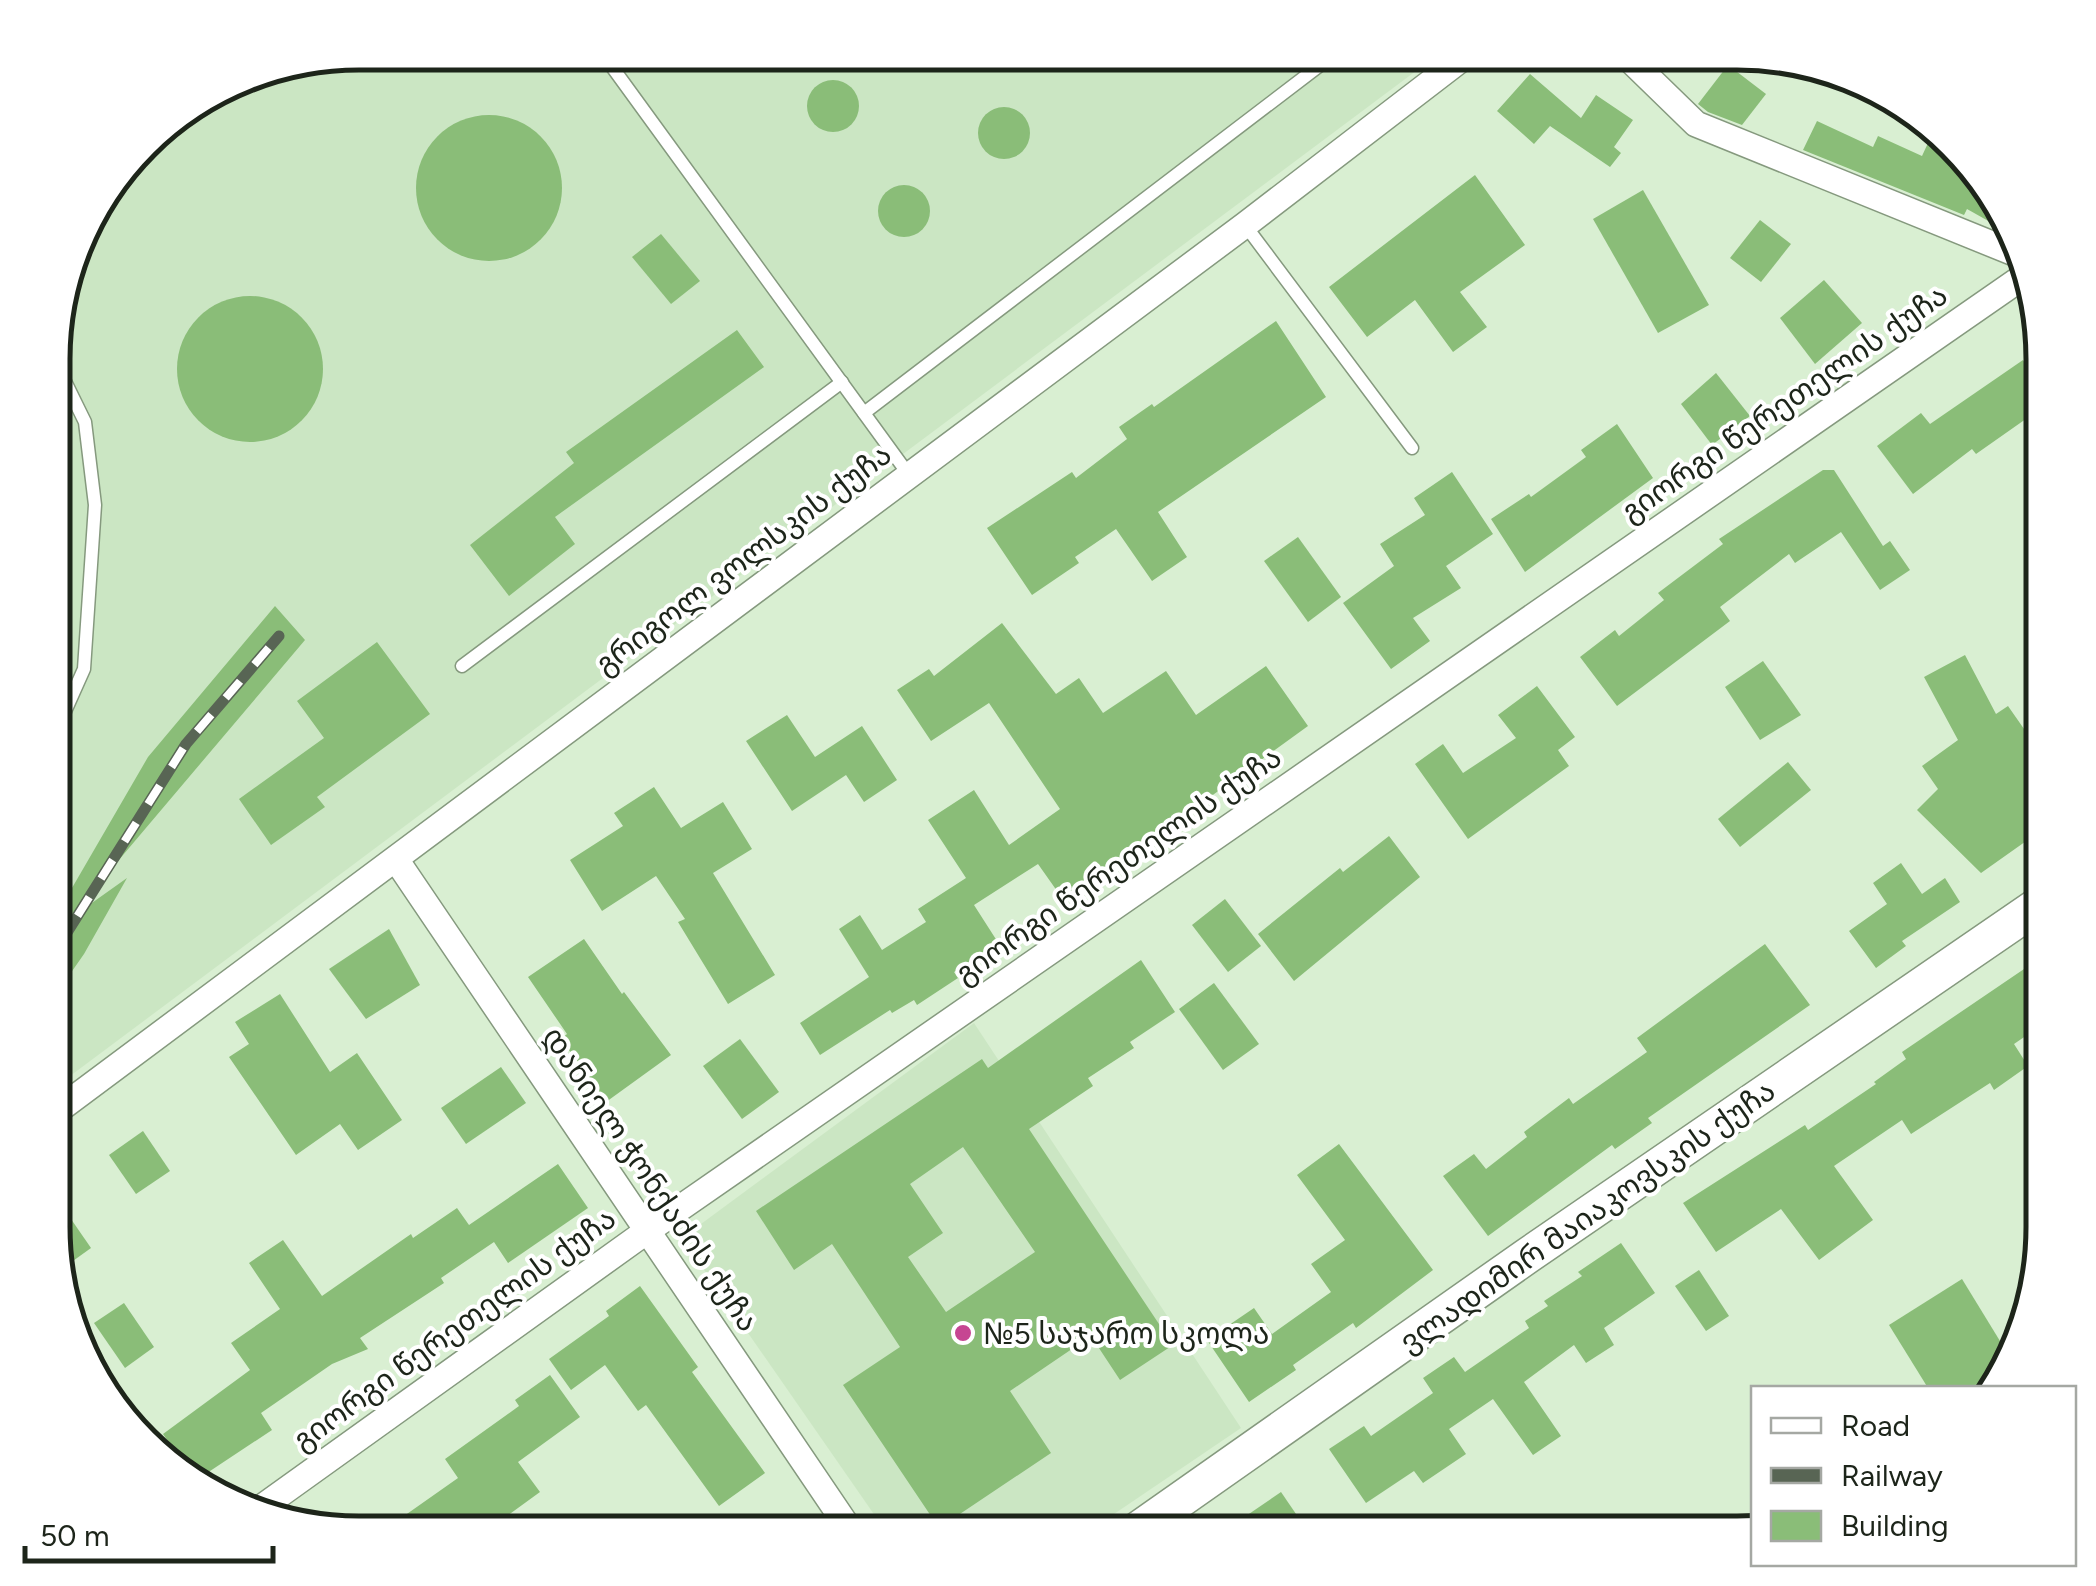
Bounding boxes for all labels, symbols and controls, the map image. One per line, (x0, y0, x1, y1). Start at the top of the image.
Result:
street label: გიორგი წერეთელის ქუჩა (1614, 276, 1954, 530)
street label: გრიგოლ ვოლსკის ქუჩა (587, 435, 899, 683)
street label: გიორგი წერეთელის ქუჩა (948, 738, 1288, 992)
street label: დანიელ ჭონქაძის ქუჩა (535, 1020, 767, 1338)
street label: ვლადიმირ მაიაკოვსკის ქუჩა (1392, 1072, 1782, 1360)
street label: გიორგი წერეთელის ქუჩა (285, 1199, 623, 1459)
place label: №5 საჯარო სკოლა (983, 1315, 1269, 1352)
marker: №5 საჯარო სკოლა (952, 1322, 974, 1344)
legend (1751, 1386, 2076, 1566)
text: Road (1841, 1407, 1910, 1444)
text: Railway (1841, 1457, 1943, 1494)
scale bar (25, 1501, 272, 1563)
text: Building (1841, 1507, 1949, 1544)
text: 50 m (40, 1517, 109, 1554)

